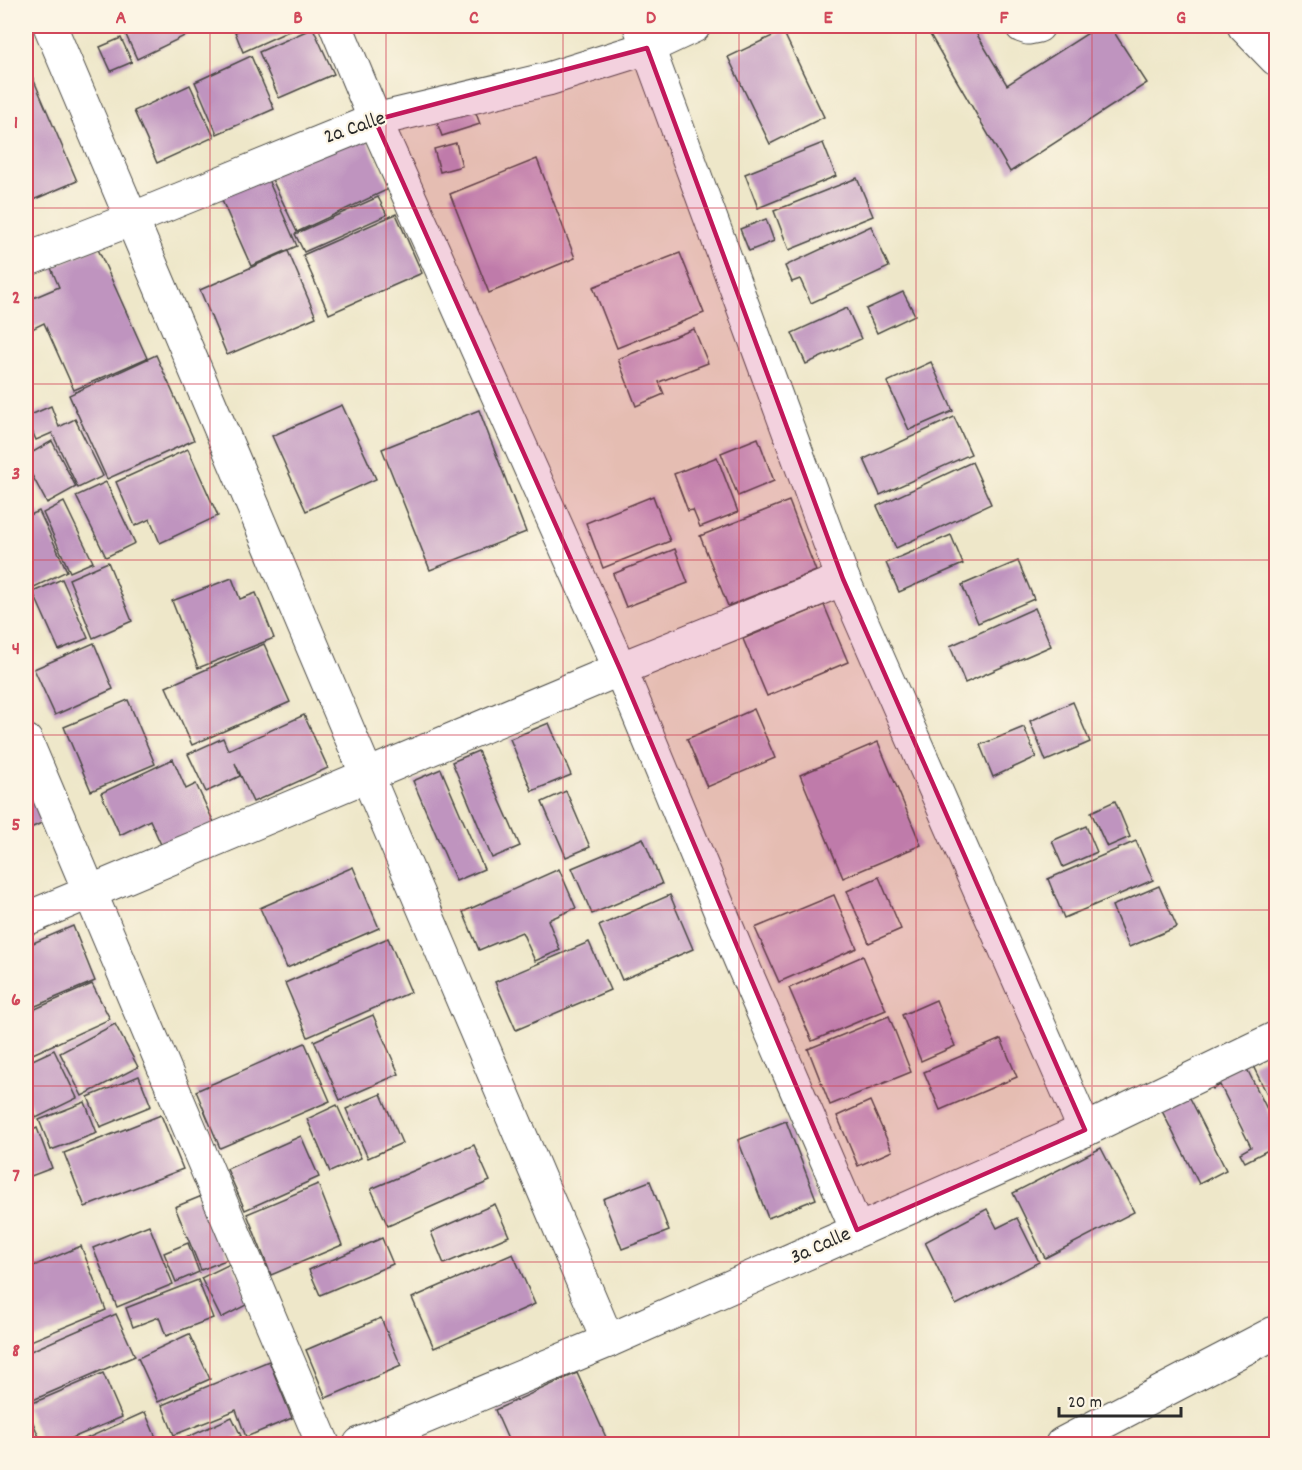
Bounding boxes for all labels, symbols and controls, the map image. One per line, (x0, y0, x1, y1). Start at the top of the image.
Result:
text: A (116, 5, 127, 33)
text: B (293, 5, 303, 33)
text: C (469, 5, 479, 33)
text: D (646, 5, 657, 33)
text: E (823, 5, 833, 33)
text: F (1000, 5, 1010, 33)
text: G (1176, 5, 1186, 33)
street label: 2a Calle (320, 105, 390, 153)
text: 1 (14, 110, 18, 138)
text: 2 (12, 285, 20, 313)
text: 3 (12, 461, 20, 489)
text: 4 (12, 636, 20, 664)
text: 5 (11, 812, 21, 840)
text: 6 (11, 987, 21, 1015)
text: 7 (12, 1163, 20, 1191)
street label: 3a Calle (786, 1220, 856, 1274)
text: 8 (12, 1338, 20, 1366)
scale bar (1059, 1380, 1180, 1418)
text: 20 m (1068, 1391, 1102, 1416)

